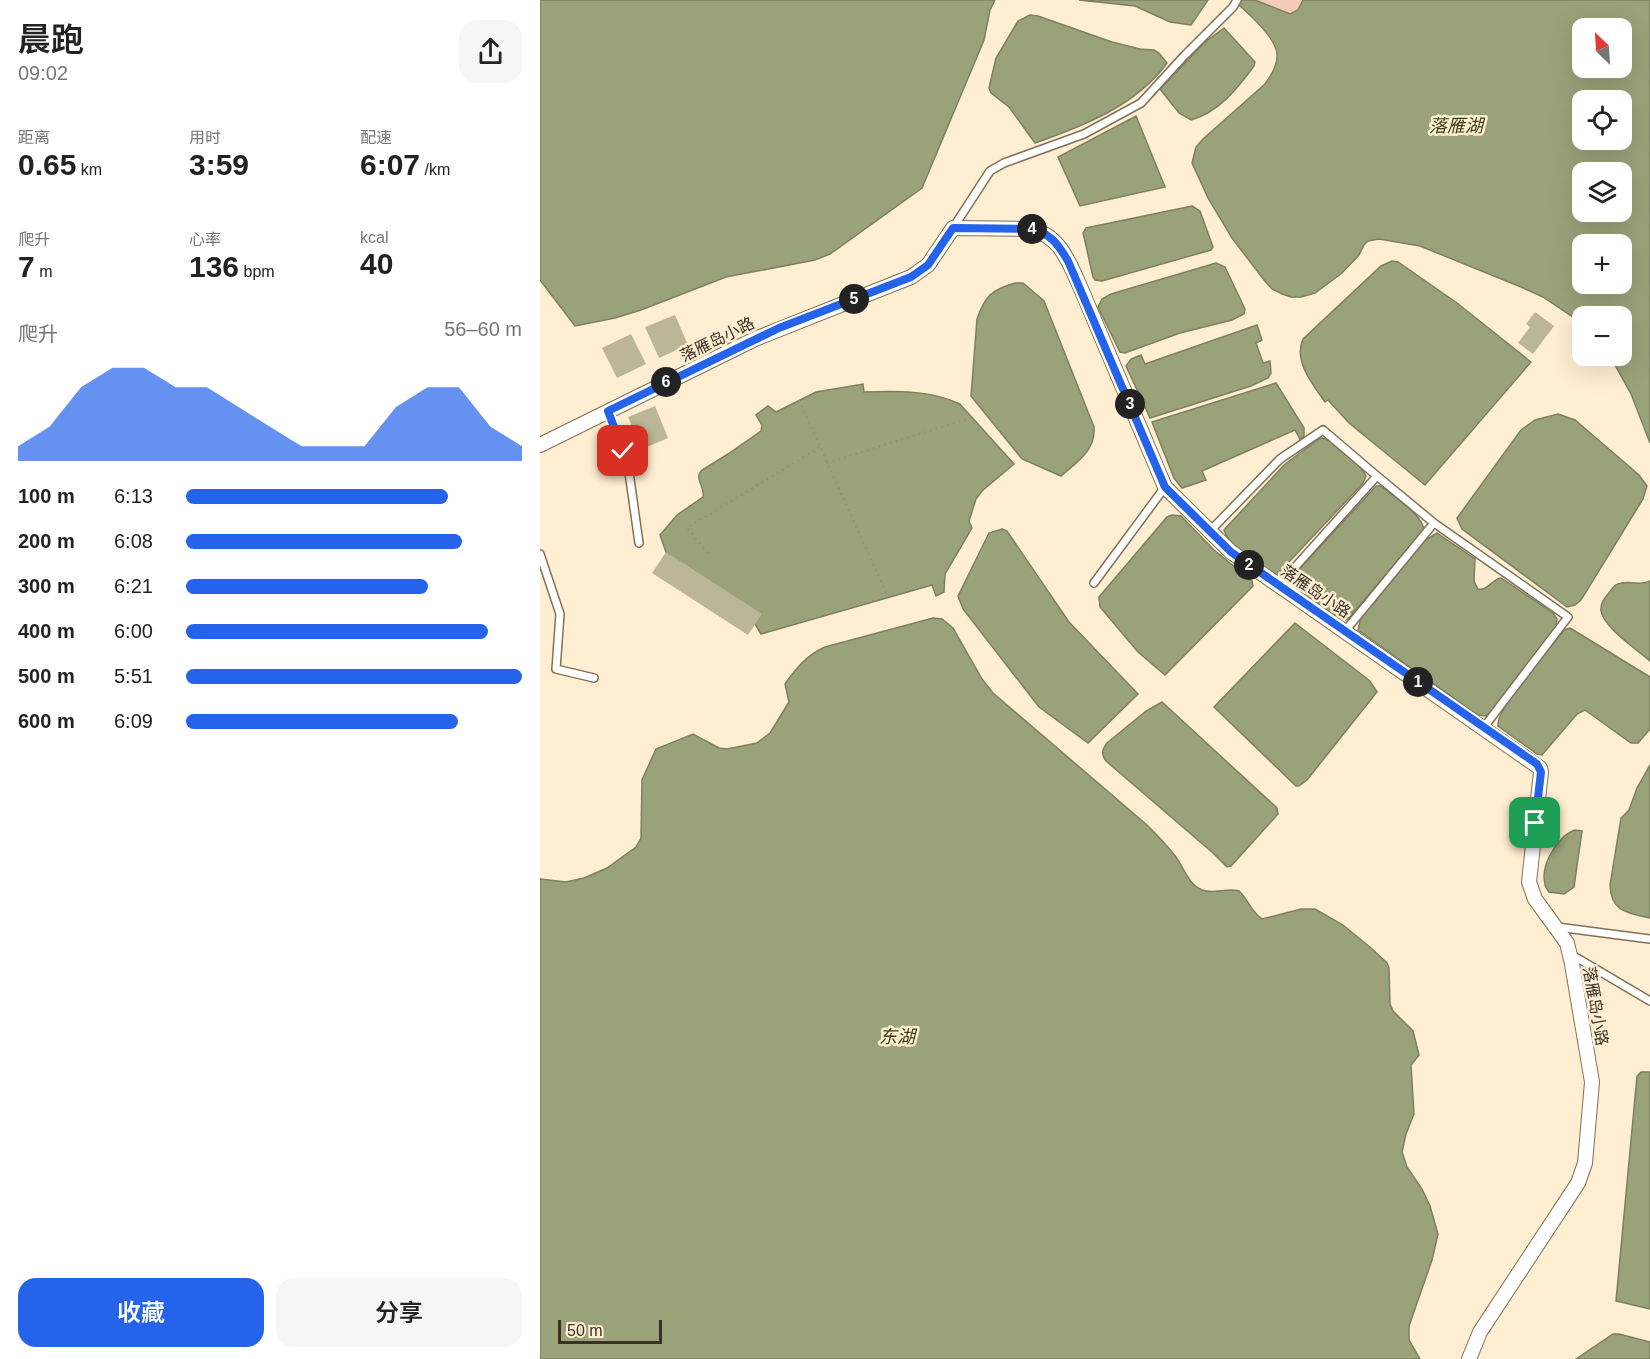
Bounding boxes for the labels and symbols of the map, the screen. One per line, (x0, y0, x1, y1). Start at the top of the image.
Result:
north arrow (1572, 18, 1632, 78)
water label: 落雁湖 (1429, 116, 1486, 136)
pin: 4 (1017, 214, 1047, 244)
pin: 5 (839, 284, 869, 314)
street label: 落雁岛小路 (678, 314, 757, 365)
pin: 6 (651, 367, 681, 397)
pin: 3 (1115, 389, 1145, 419)
pin (597, 425, 648, 476)
pin: 2 (1234, 550, 1264, 580)
street label: 落雁岛小路 (1278, 562, 1354, 621)
pin: 1 (1403, 667, 1433, 697)
pin (1509, 797, 1560, 848)
street label: 落雁岛小路 (1580, 965, 1611, 1047)
water label: 东湖 (879, 1027, 918, 1047)
scale bar (558, 1317, 662, 1344)

